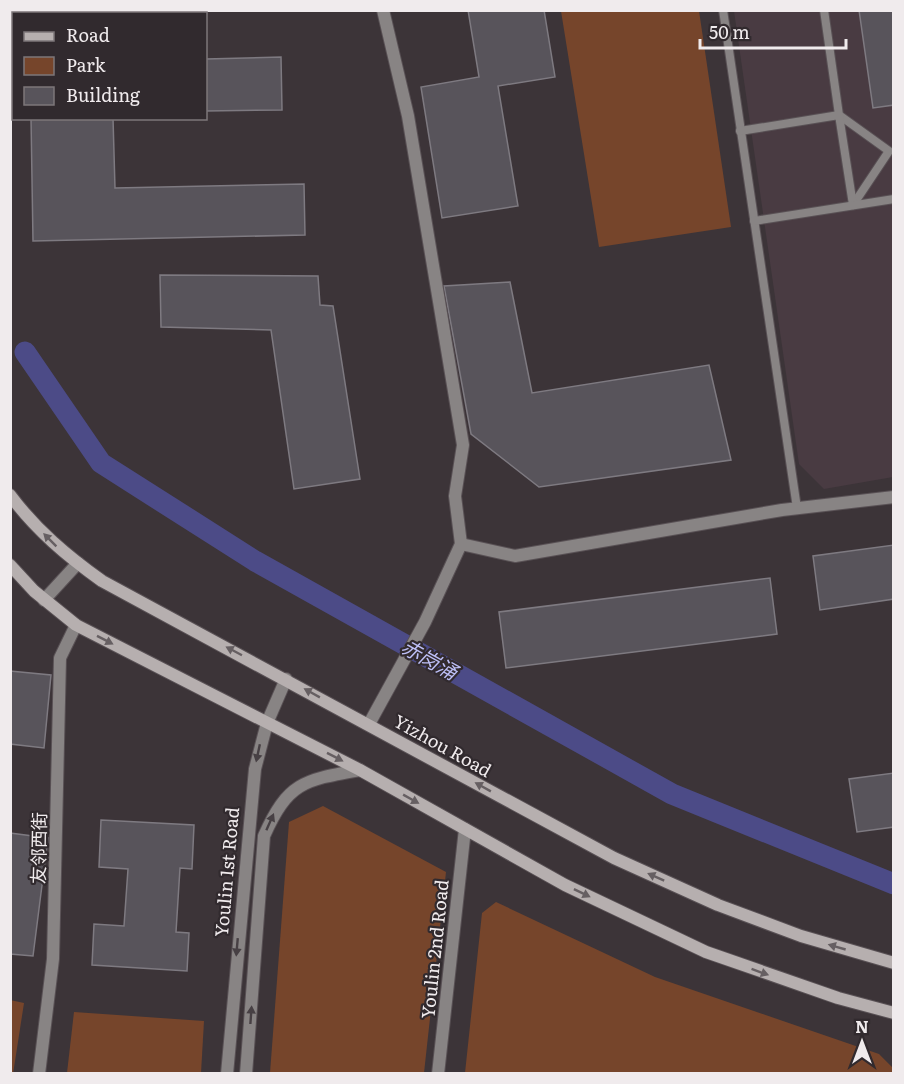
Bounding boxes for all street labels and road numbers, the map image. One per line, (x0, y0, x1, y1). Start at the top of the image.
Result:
street label: Yizhou Road (389, 707, 497, 783)
street label: Youlin 1st Road (207, 806, 245, 938)
street label: 友邻西街 (24, 812, 52, 884)
street label: Youlin 2nd Road (413, 878, 455, 1020)

